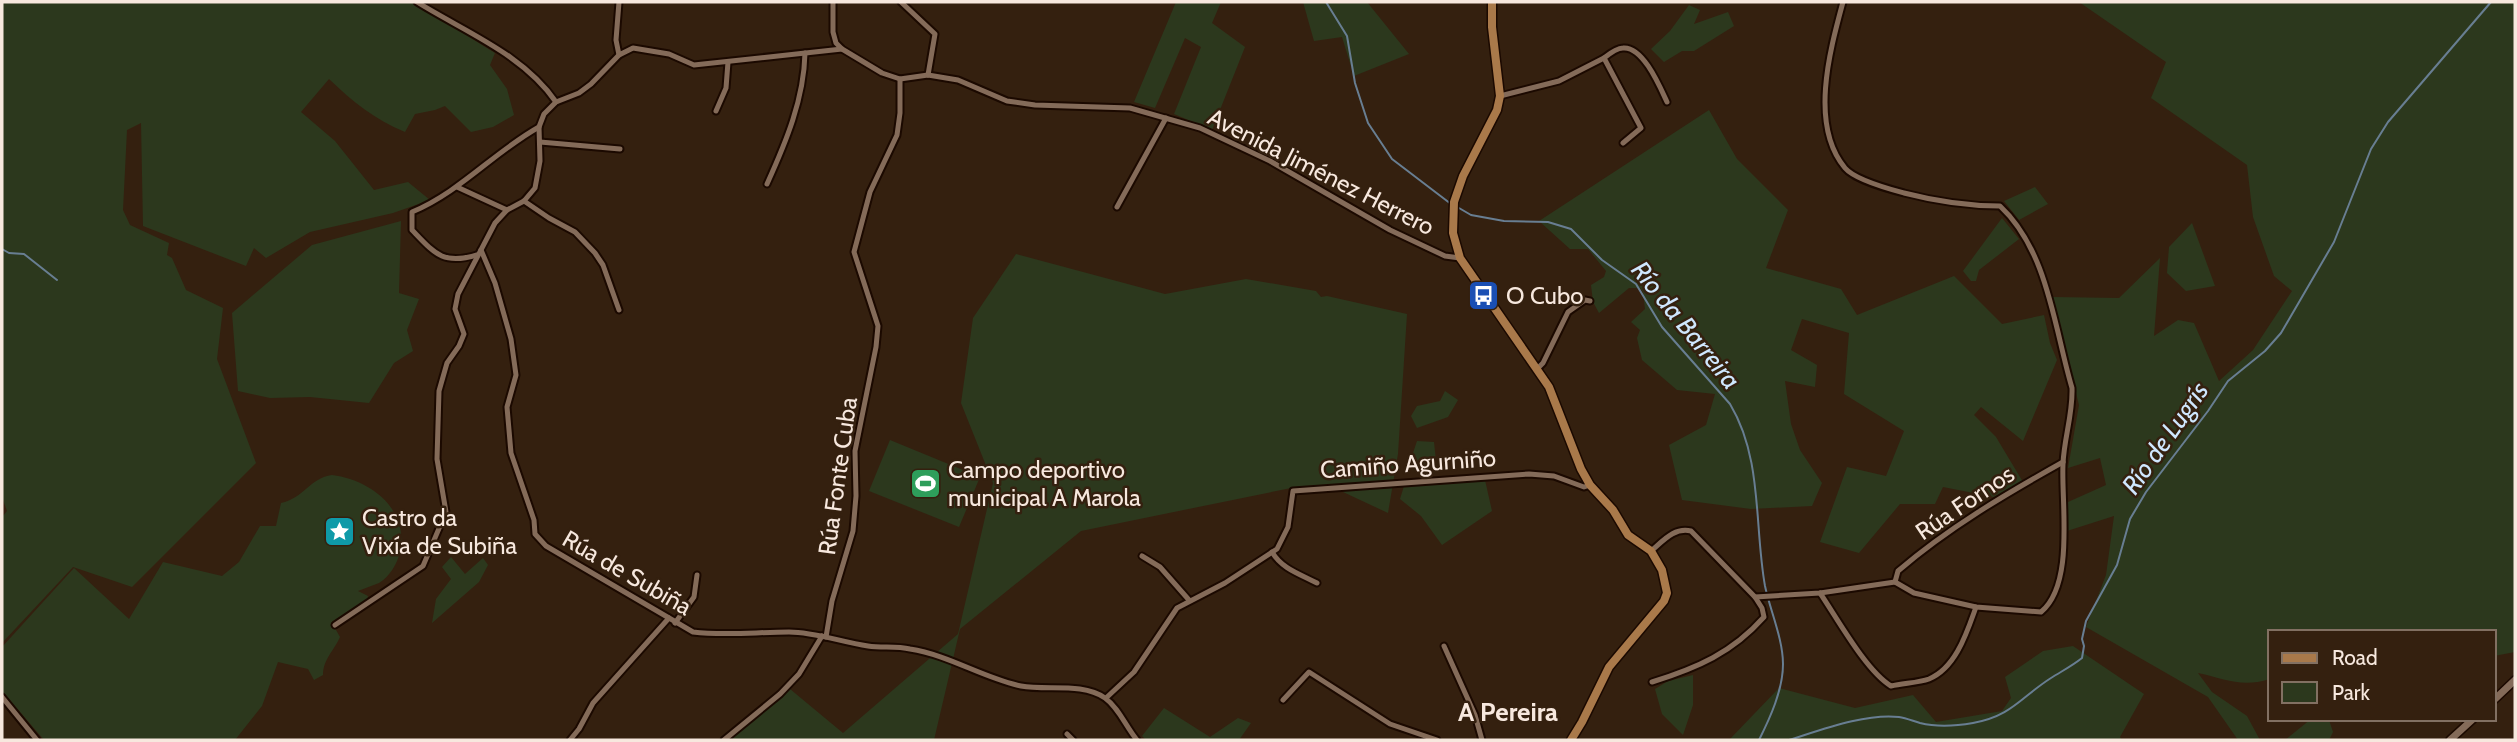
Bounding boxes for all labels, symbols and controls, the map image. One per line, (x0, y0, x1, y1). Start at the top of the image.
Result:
street label: Avenida Jiménez Herrero (1203, 102, 1439, 241)
water label: Río da Barreira (1625, 255, 1747, 395)
bus stop icon: O Cubo (1466, 279, 1500, 313)
place label: O Cubo (1506, 281, 1583, 310)
water label: Río de Lugrís (2115, 376, 2215, 500)
street label: Rúa Fonte Cuba (812, 395, 863, 557)
street label: Camiño Agurniño (1319, 443, 1497, 484)
place label: Campo deportivo municipal A Marola (948, 455, 1141, 512)
street label: Rúa Fornos (1910, 459, 2020, 546)
sports icon: Campo deportivo municipal A Marola (908, 467, 942, 501)
place label: Castro da Vixía de Subiña (362, 503, 517, 560)
place icon: Castro da Vixía de Subiña (322, 515, 356, 549)
street label: Rúa de Subiña (557, 524, 697, 621)
legend (2268, 630, 2496, 721)
text: Road (2332, 645, 2378, 670)
text: Park (2332, 680, 2370, 705)
district label: A Pereira (1458, 696, 1558, 728)

